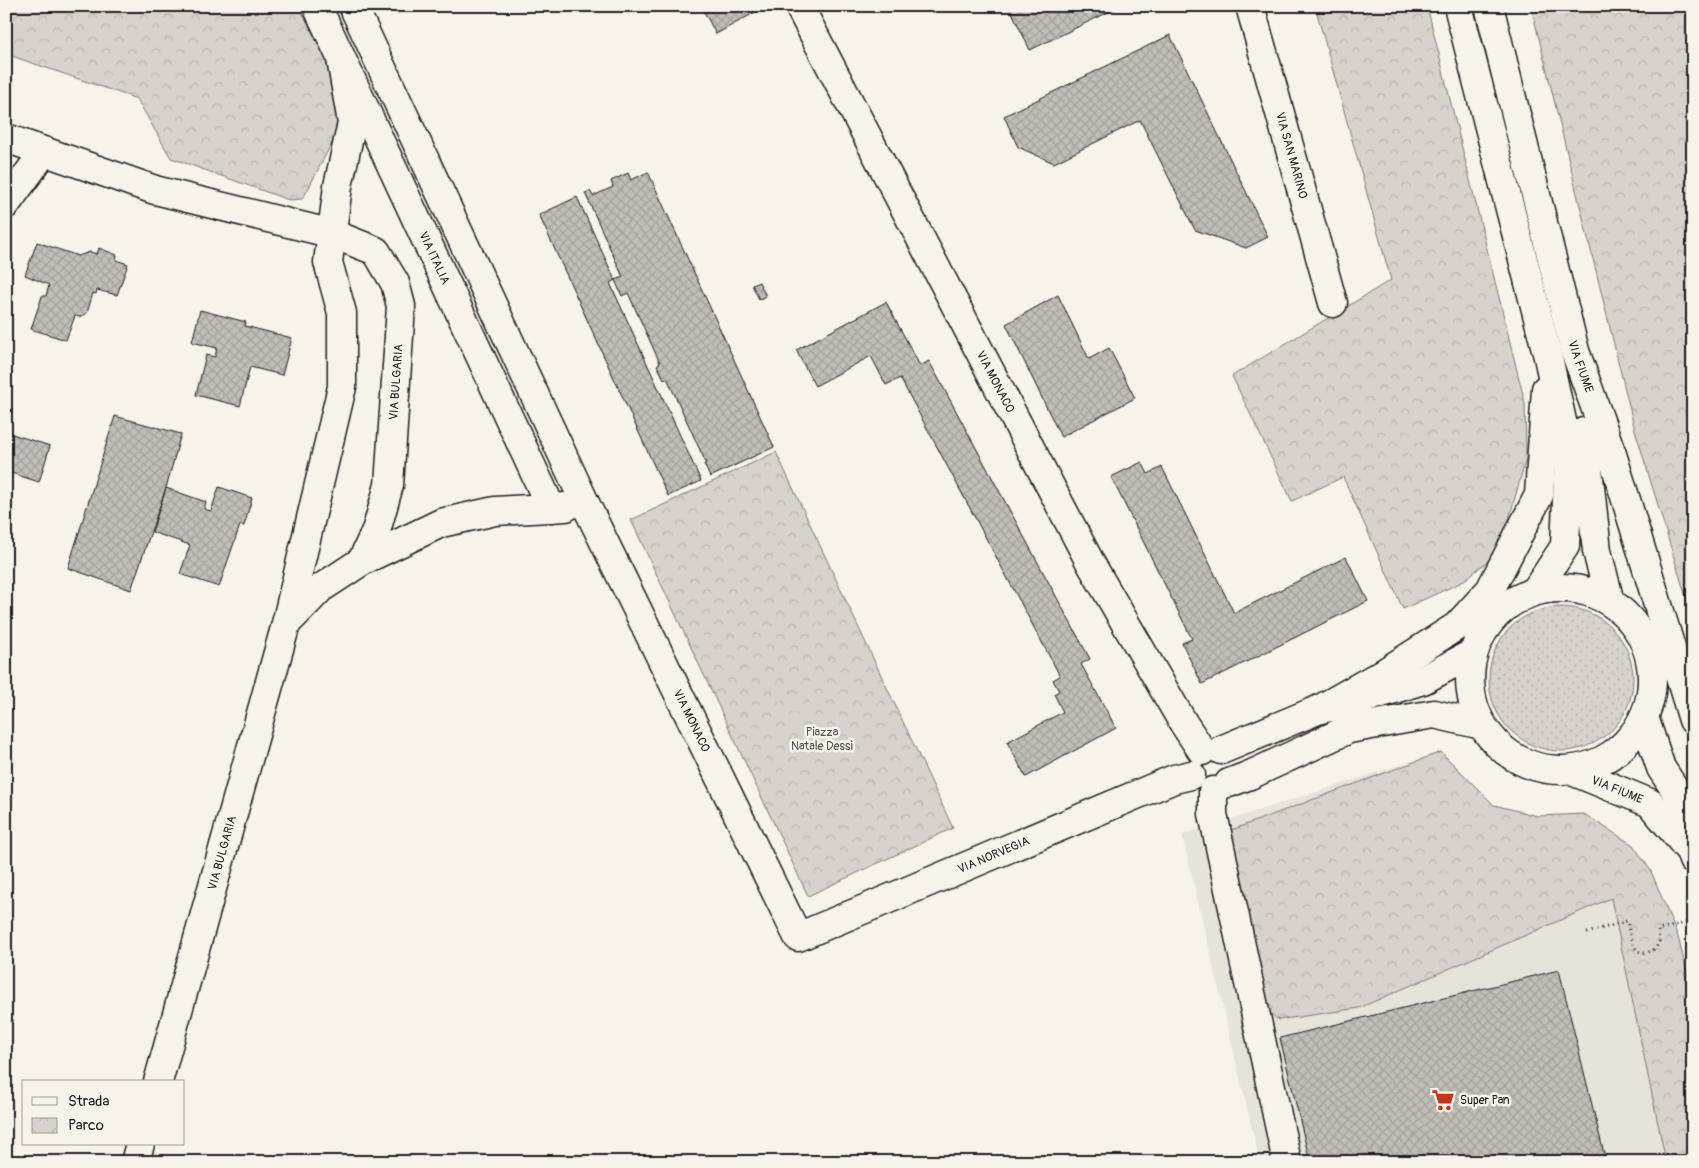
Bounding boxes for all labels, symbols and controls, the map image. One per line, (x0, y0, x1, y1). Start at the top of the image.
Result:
street label: VIA SAN MARINO (1272, 111, 1311, 201)
street label: VIA ITALIA (415, 229, 453, 287)
street label: VIA FIUME (1565, 339, 1596, 395)
street label: VIA BULGARIA (386, 343, 407, 421)
street label: VIA MONACO (973, 348, 1018, 416)
street label: VIA MONACO (670, 687, 713, 755)
park label: Piazza Natale Dessì (791, 725, 853, 754)
street label: VIA FIUME (1589, 773, 1645, 807)
street label: VIA BULGARIA (205, 814, 240, 892)
street label: VIA NORVEGIA (956, 834, 1032, 877)
legend (22, 1080, 185, 1146)
supermarket icon: Super Pan (1430, 1087, 1456, 1113)
text: Strada (68, 1092, 109, 1111)
place label: Super Pan (1460, 1093, 1510, 1108)
text: Parco (68, 1116, 104, 1135)

